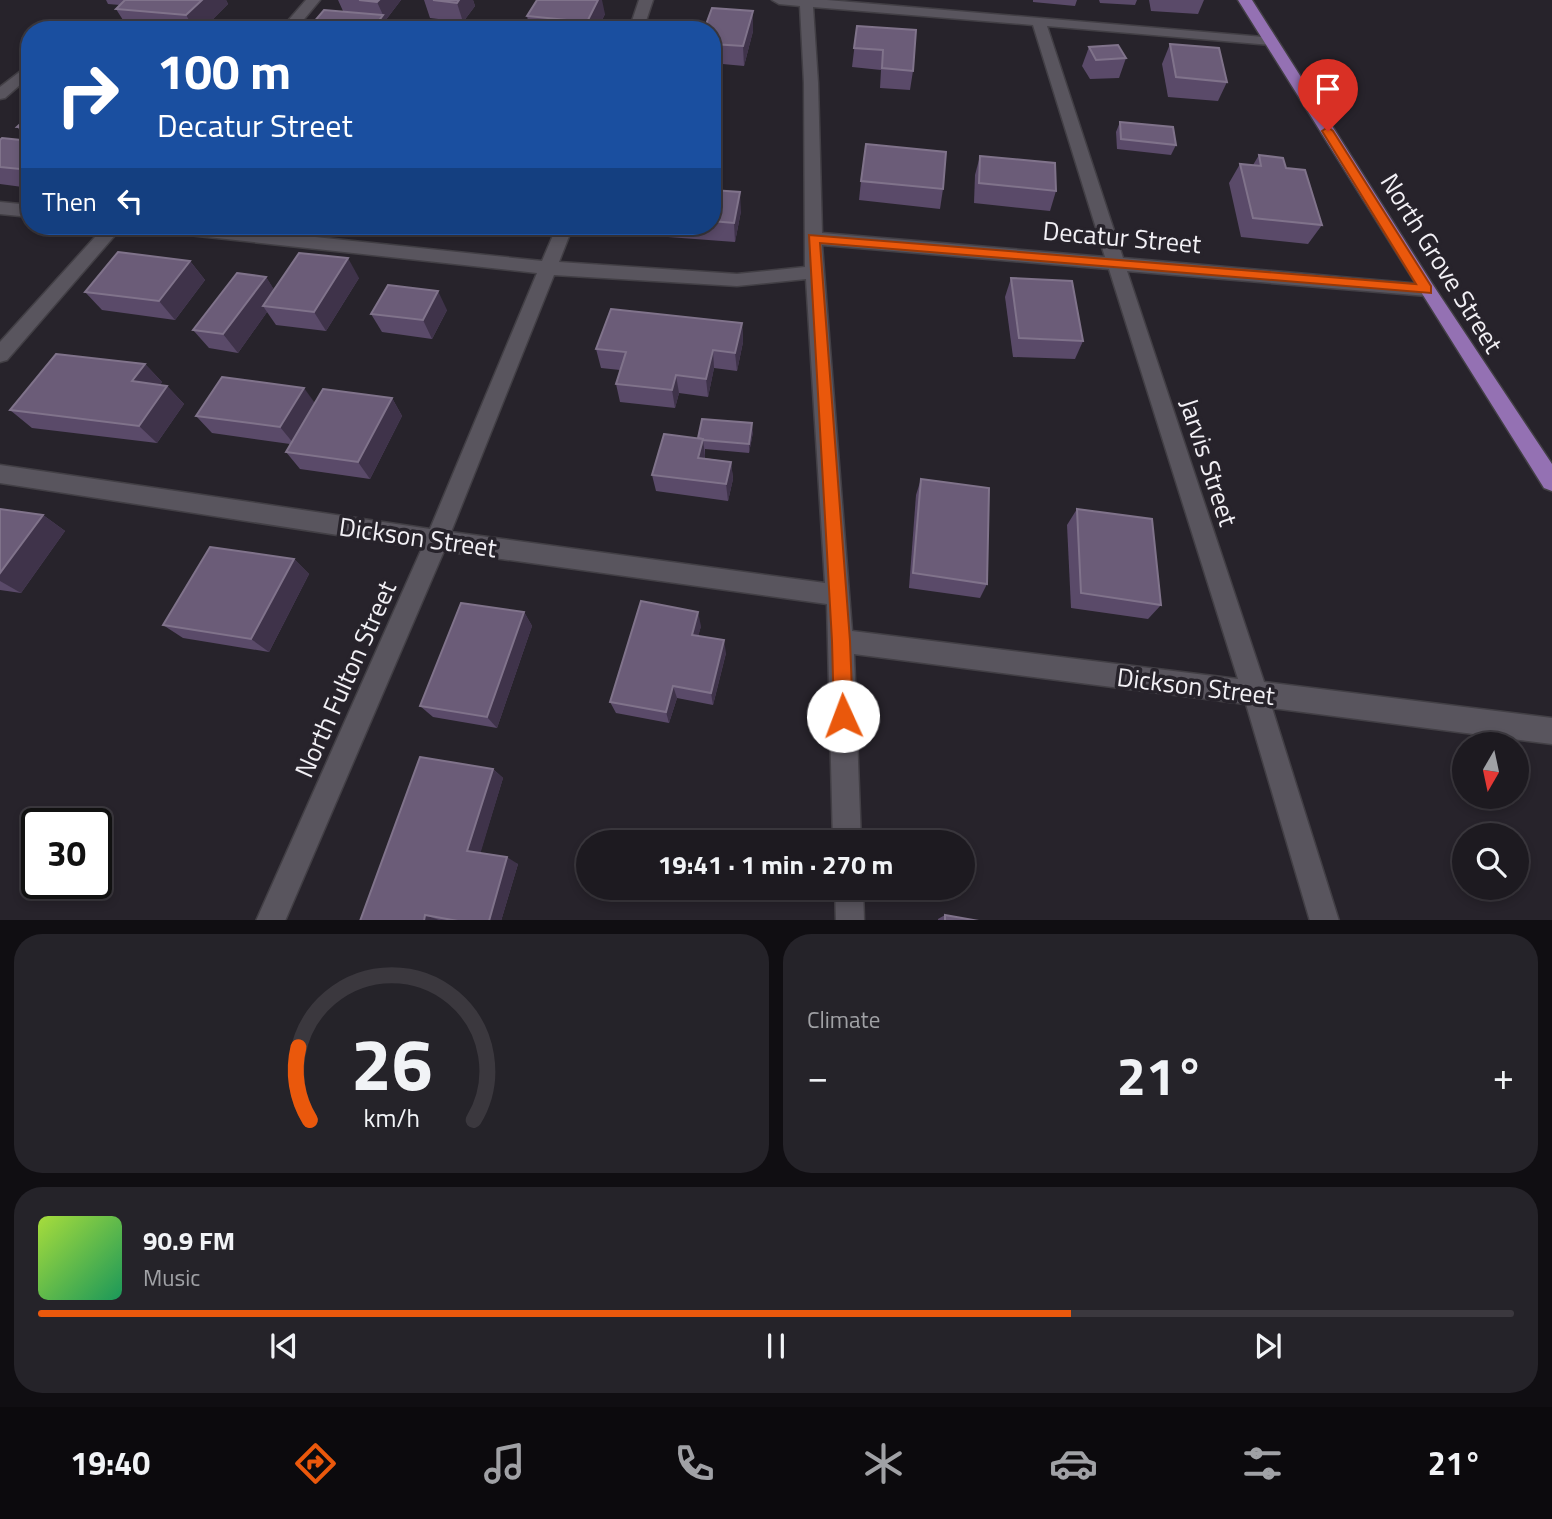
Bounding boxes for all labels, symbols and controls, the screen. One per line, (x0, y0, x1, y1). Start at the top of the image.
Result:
text: 100 m (157, 33, 291, 108)
icon: right (42, 49, 133, 140)
pin (1298, 59, 1358, 131)
icon: arrive (1309, 70, 1347, 108)
text: Decatur Street (157, 101, 353, 149)
street label: North Grove Street (1371, 166, 1513, 360)
text: Then (42, 182, 97, 221)
icon: left (111, 182, 149, 220)
street label: Decatur Street (1041, 211, 1203, 263)
street label: Jarvis Street (1170, 393, 1248, 531)
street label: Dickson Street (337, 507, 499, 567)
street label: North Fulton Street (284, 574, 406, 784)
street label: Dickson Street (1115, 657, 1277, 715)
position arrow (806, 679, 880, 753)
north arrow (1452, 732, 1530, 808)
map controls (1452, 732, 1529, 900)
speed limit sign: 30 (21, 808, 112, 899)
button: search (1452, 823, 1529, 900)
text: 19:41 · 1 min · 270 m (658, 845, 893, 884)
text: Climate (807, 1002, 880, 1037)
text: 26 (351, 1008, 432, 1118)
text: 21° (1117, 1036, 1204, 1115)
text: − (807, 1047, 828, 1105)
text: + (1493, 1047, 1514, 1105)
text: km/h (363, 1098, 420, 1136)
text: 90.9 FM (143, 1221, 235, 1260)
text: Music (143, 1260, 200, 1295)
icon: previous (265, 1327, 303, 1365)
icon: pause (757, 1327, 795, 1365)
icon: next (1249, 1327, 1287, 1365)
text: 19:40 (70, 1439, 150, 1487)
icon: directions (291, 1439, 340, 1488)
icon: music (480, 1439, 529, 1488)
icon: phone (670, 1439, 719, 1488)
icon: climate (859, 1439, 908, 1488)
icon: car (1049, 1439, 1098, 1488)
icon: filters (1238, 1439, 1287, 1488)
text: 21° (1428, 1439, 1482, 1487)

